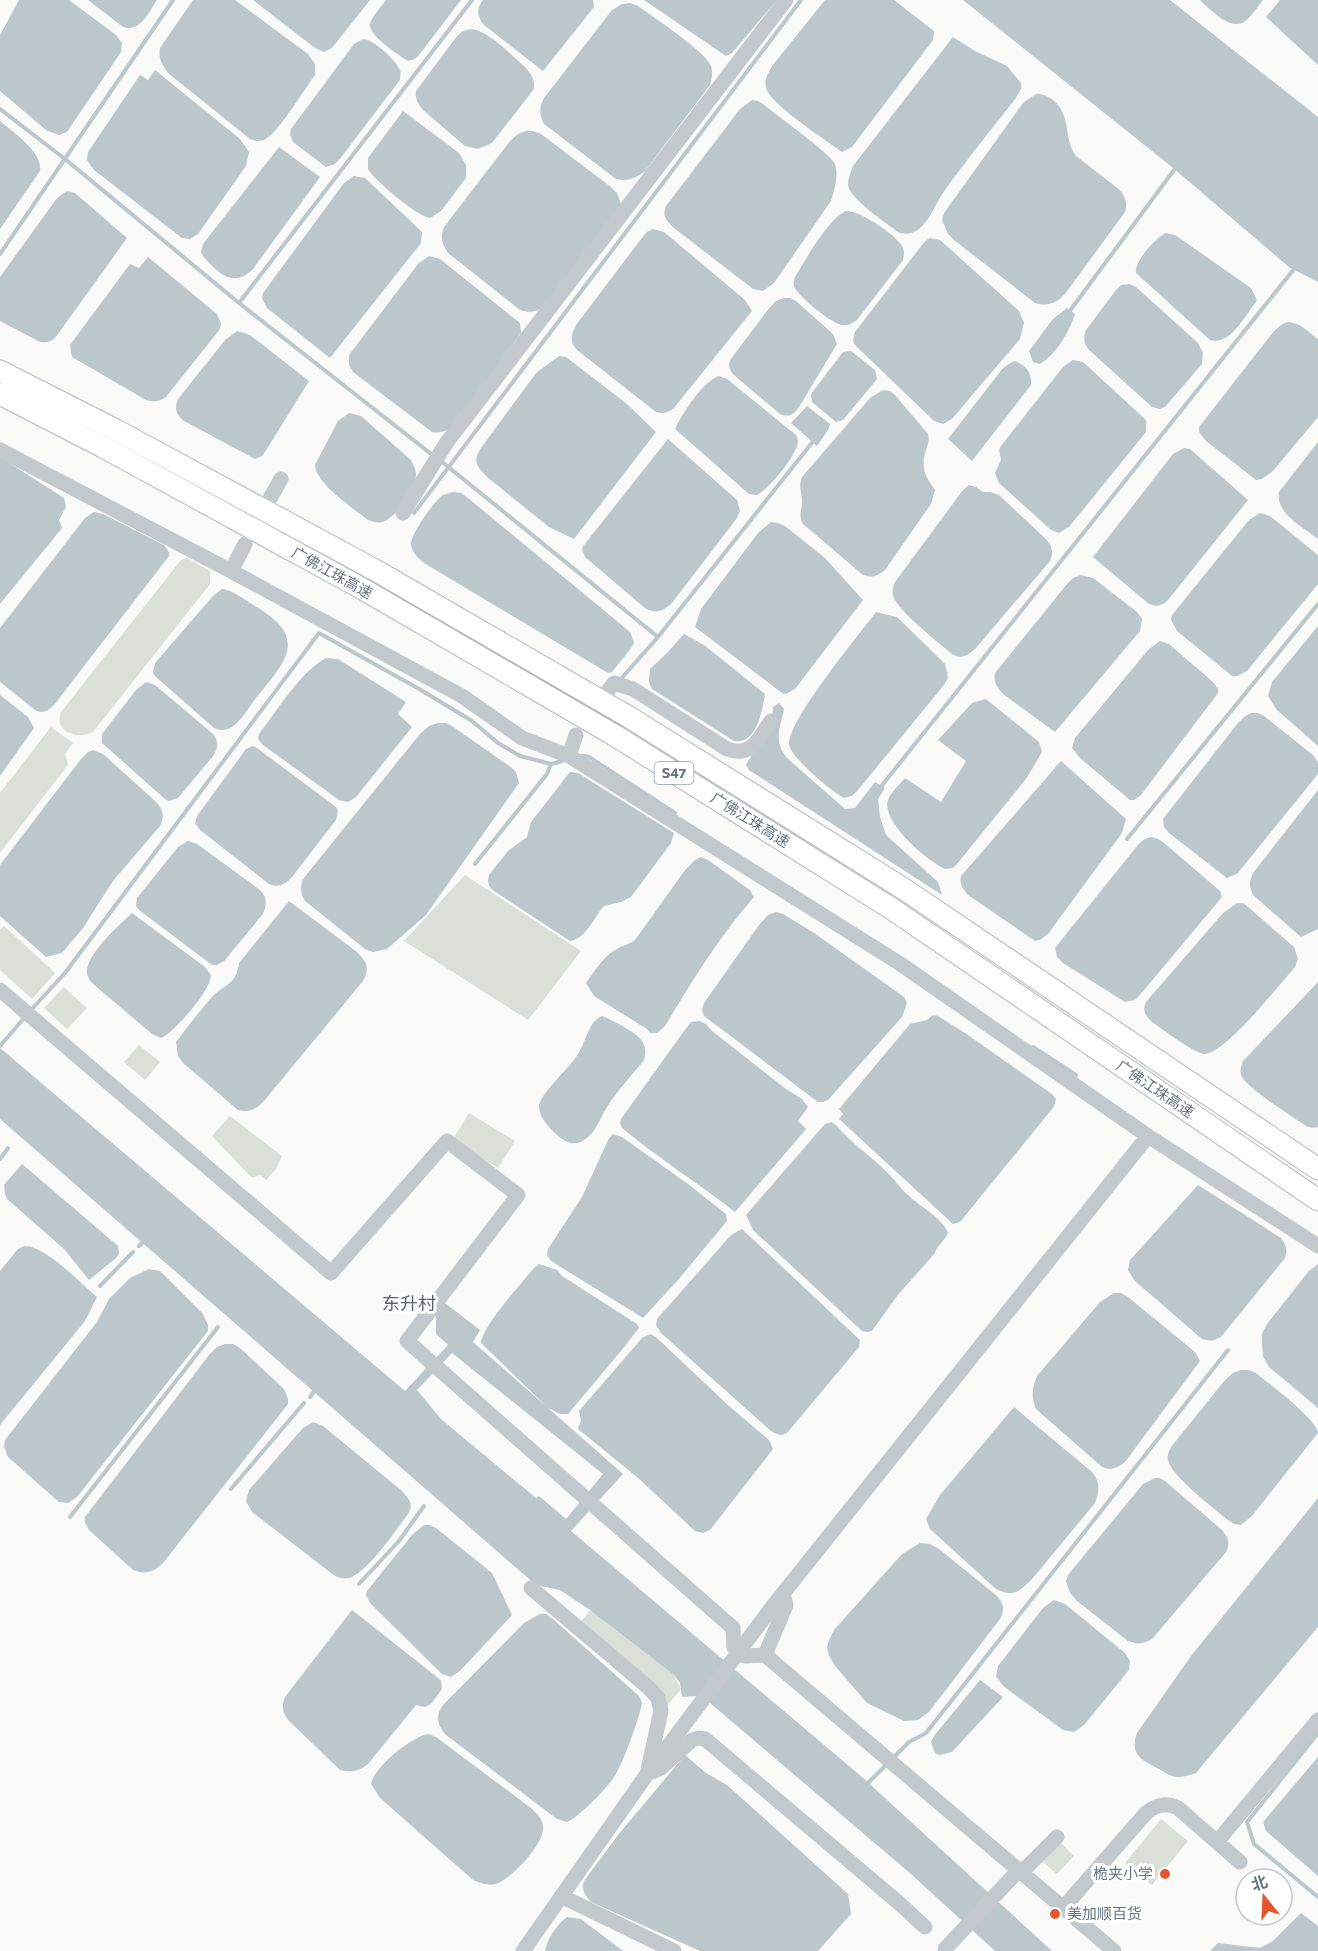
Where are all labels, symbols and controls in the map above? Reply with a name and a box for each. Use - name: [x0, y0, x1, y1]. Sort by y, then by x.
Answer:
- street label: 广佛江珠高速: [289, 542, 376, 602]
- road number: S47: [654, 762, 694, 784]
- street label: 广佛江珠高速: [708, 788, 793, 851]
- street label: 广佛江珠高速: [1113, 1056, 1198, 1121]
- district label: 东升村: [382, 1292, 436, 1314]
- place label: 桅夹小学: [1093, 1864, 1153, 1882]
- marker: 桅夹小学: [1158, 1867, 1172, 1881]
- north arrow: [1234, 1867, 1294, 1927]
- text: 北: [1249, 1871, 1270, 1894]
- place label: 美加顺百货: [1067, 1904, 1142, 1922]
- marker: 美加顺百货: [1048, 1907, 1062, 1921]

